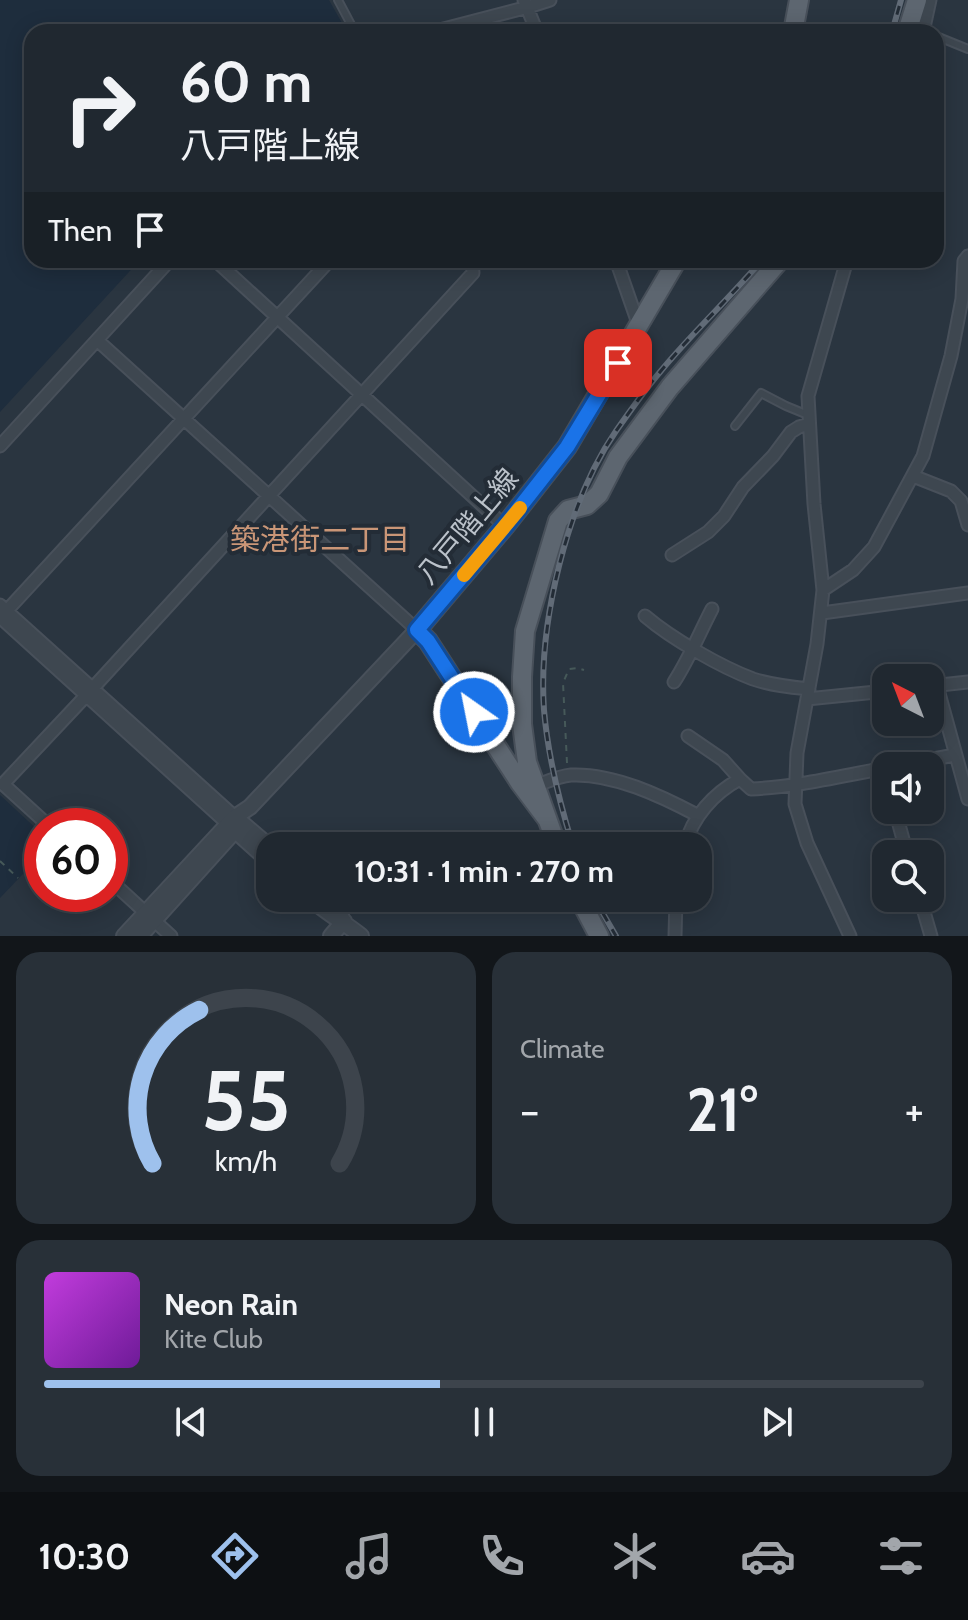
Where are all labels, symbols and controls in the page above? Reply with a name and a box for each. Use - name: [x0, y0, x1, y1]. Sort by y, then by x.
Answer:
- text: 60 m: [180, 48, 312, 116]
- icon: right: [48, 56, 152, 160]
- text: 八戸階上線: [180, 123, 360, 167]
- icon: arrive: [128, 208, 172, 252]
- text: Then: [48, 212, 112, 249]
- pin: [584, 329, 652, 397]
- icon: arrive: [596, 341, 640, 385]
- street label: 八戸階上線: [409, 461, 525, 591]
- district label: 築港街二丁目: [230, 521, 410, 558]
- north arrow: [872, 664, 944, 736]
- map controls: [872, 664, 944, 912]
- position arrow: [432, 670, 516, 754]
- button: sound: [872, 752, 944, 824]
- speed limit sign: 60: [24, 808, 128, 912]
- button: search: [872, 840, 944, 912]
- text: 10:31 · 1 min · 270 m: [354, 853, 614, 890]
- text: Climate: [520, 1033, 605, 1065]
- text: 55: [201, 1050, 291, 1151]
- text: 21°: [686, 1073, 758, 1146]
- text: −: [520, 1084, 539, 1137]
- text: +: [905, 1084, 924, 1137]
- text: km/h: [215, 1143, 277, 1178]
- text: Neon Rain: [164, 1286, 298, 1323]
- text: Kite Club: [164, 1323, 263, 1355]
- icon: previous: [169, 1400, 213, 1444]
- icon: pause: [462, 1400, 506, 1444]
- icon: next: [755, 1400, 799, 1444]
- icon: directions: [207, 1528, 263, 1584]
- icon: music: [341, 1528, 397, 1584]
- icon: phone: [474, 1528, 530, 1584]
- icon: climate: [607, 1528, 663, 1584]
- icon: car: [740, 1528, 796, 1584]
- icon: filters: [873, 1528, 929, 1584]
- text: 10:30: [39, 1534, 130, 1578]

